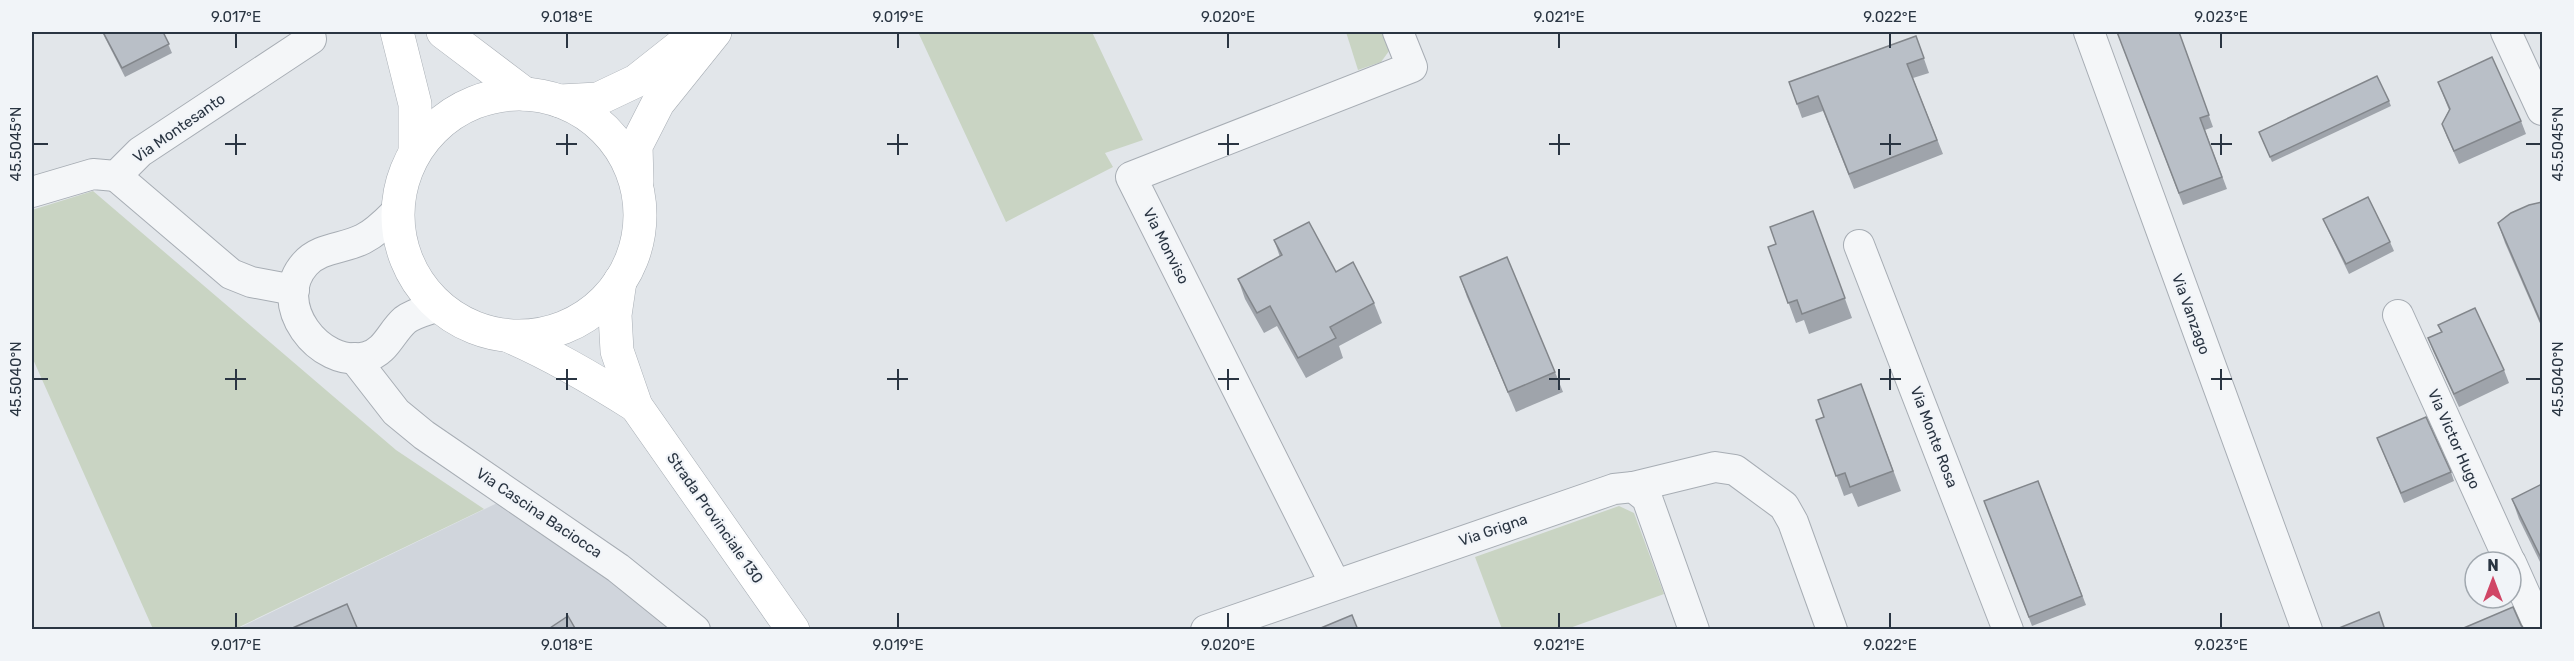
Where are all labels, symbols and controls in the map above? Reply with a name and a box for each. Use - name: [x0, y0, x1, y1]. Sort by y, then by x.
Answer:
- text: 9.017°E: [211, 8, 261, 26]
- text: 9.018°E: [541, 8, 593, 26]
- text: 9.019°E: [872, 8, 924, 26]
- text: 9.020°E: [1201, 8, 1255, 26]
- text: 9.021°E: [1533, 8, 1585, 26]
- text: 9.022°E: [1863, 8, 1917, 26]
- text: 9.023°E: [2194, 8, 2248, 26]
- street label: Via Montesanto: [129, 90, 229, 166]
- text: 45.5045°N: [7, 107, 25, 181]
- text: 45.5045°N: [2549, 107, 2567, 181]
- street label: Via Monviso: [1139, 205, 1193, 287]
- street label: Via Vanzago: [2168, 271, 2214, 357]
- text: 45.5040°N: [7, 341, 25, 417]
- text: 45.5040°N: [2549, 341, 2567, 417]
- street label: Via Monte Rosa: [1906, 384, 1962, 490]
- street label: Via Victor Hugo: [2424, 386, 2484, 492]
- street label: Strada Provinciale 130: [663, 449, 767, 587]
- street label: Via Cascina Baciocca: [473, 464, 605, 562]
- street label: Via Grigna: [1456, 510, 1530, 550]
- north arrow: [2463, 550, 2523, 610]
- text: N: [2487, 556, 2499, 575]
- text: 9.017°E: [211, 636, 261, 654]
- text: 9.018°E: [541, 636, 593, 654]
- text: 9.019°E: [872, 636, 924, 654]
- text: 9.020°E: [1201, 636, 1255, 654]
- text: 9.021°E: [1533, 636, 1585, 654]
- text: 9.022°E: [1863, 636, 1917, 654]
- text: 9.023°E: [2194, 636, 2248, 654]

